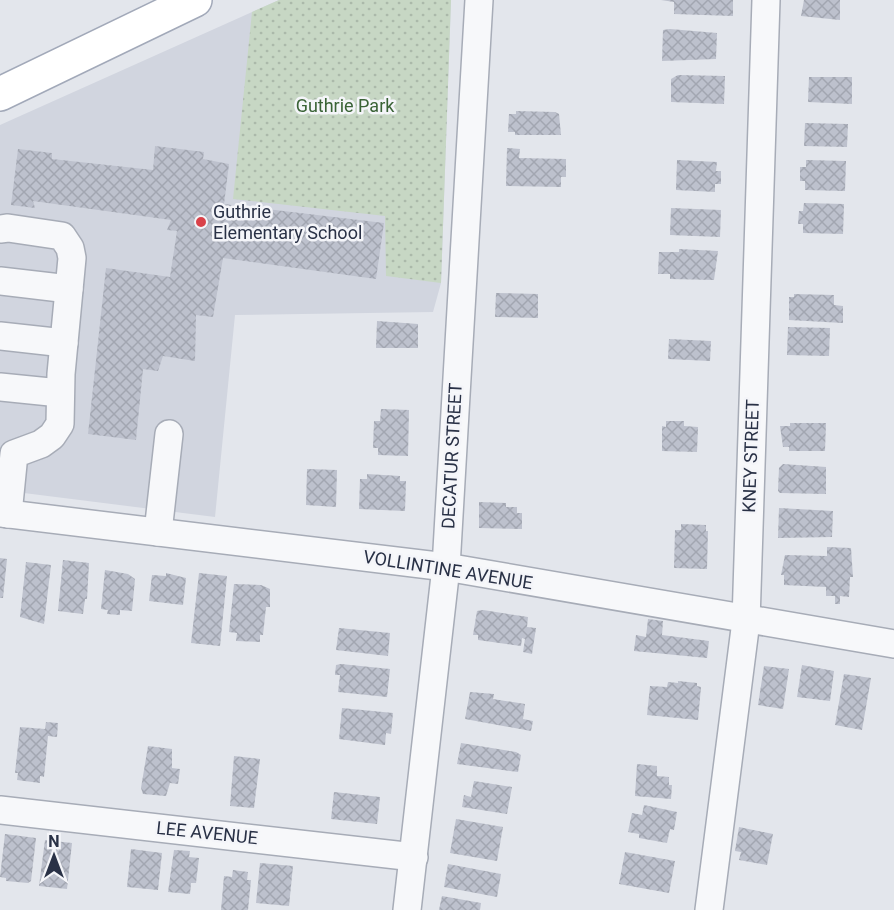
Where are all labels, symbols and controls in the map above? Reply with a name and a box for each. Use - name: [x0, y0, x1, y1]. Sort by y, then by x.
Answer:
- park label: Guthrie Park: [296, 95, 395, 116]
- place label: Guthrie Elementary School: [213, 201, 362, 243]
- marker: Guthrie Elementary School: [194, 215, 208, 229]
- street label: DECATUR STREET: [437, 382, 466, 530]
- street label: KNEY STREET: [738, 399, 763, 513]
- street label: VOLLINTINE AVENUE: [362, 546, 534, 593]
- street label: LEE AVENUE: [155, 817, 259, 848]
- north arrow: [24, 826, 84, 886]
- text: N: [48, 832, 60, 851]

